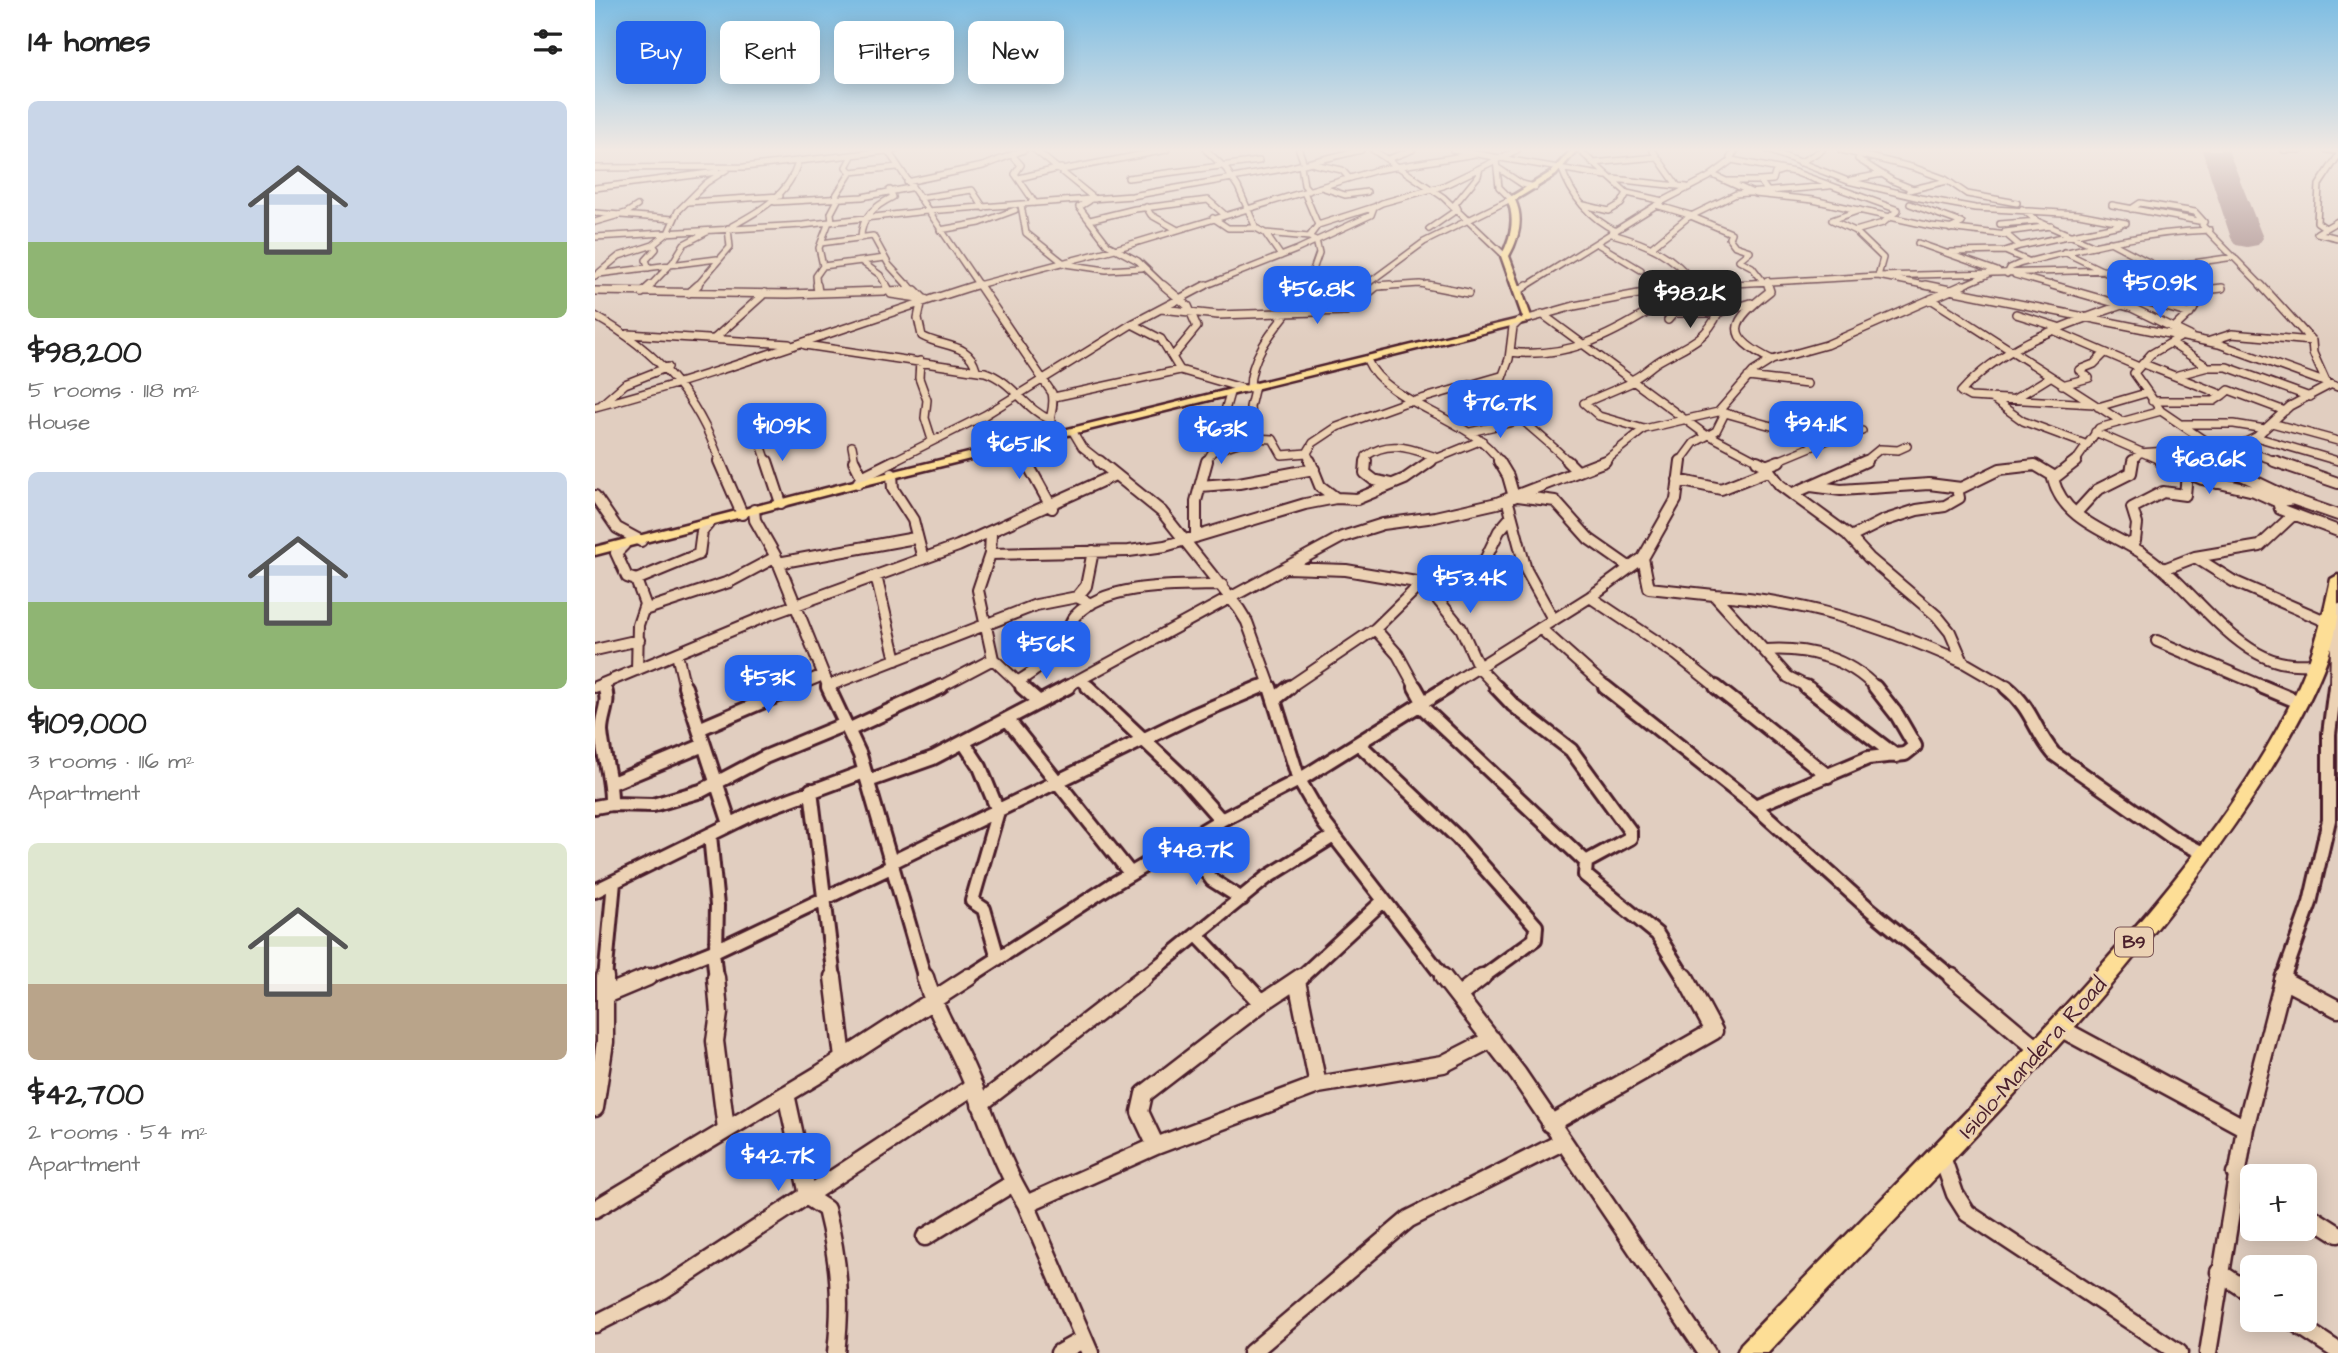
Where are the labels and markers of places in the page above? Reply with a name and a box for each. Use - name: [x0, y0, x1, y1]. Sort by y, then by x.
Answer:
- pin: $50.9K: [2103, 260, 2217, 320]
- pin: $56.8K: [1260, 266, 1374, 326]
- pin: $98.2K: [1633, 270, 1747, 330]
- pin: $76.7K: [1443, 380, 1557, 440]
- pin: $94.1K: [1759, 402, 1873, 461]
- pin: $109K: [733, 404, 831, 463]
- pin: $63K: [1180, 406, 1262, 466]
- pin: $65.1K: [962, 421, 1076, 481]
- pin: $68.6K: [2152, 436, 2266, 496]
- pin: $53.4K: [1413, 556, 1527, 615]
- pin: $56K: [1005, 622, 1087, 681]
- pin: $53K: [727, 656, 809, 715]
- pin: $48.7K: [1139, 828, 1253, 887]
- pin: $42.7K: [721, 1134, 835, 1193]

